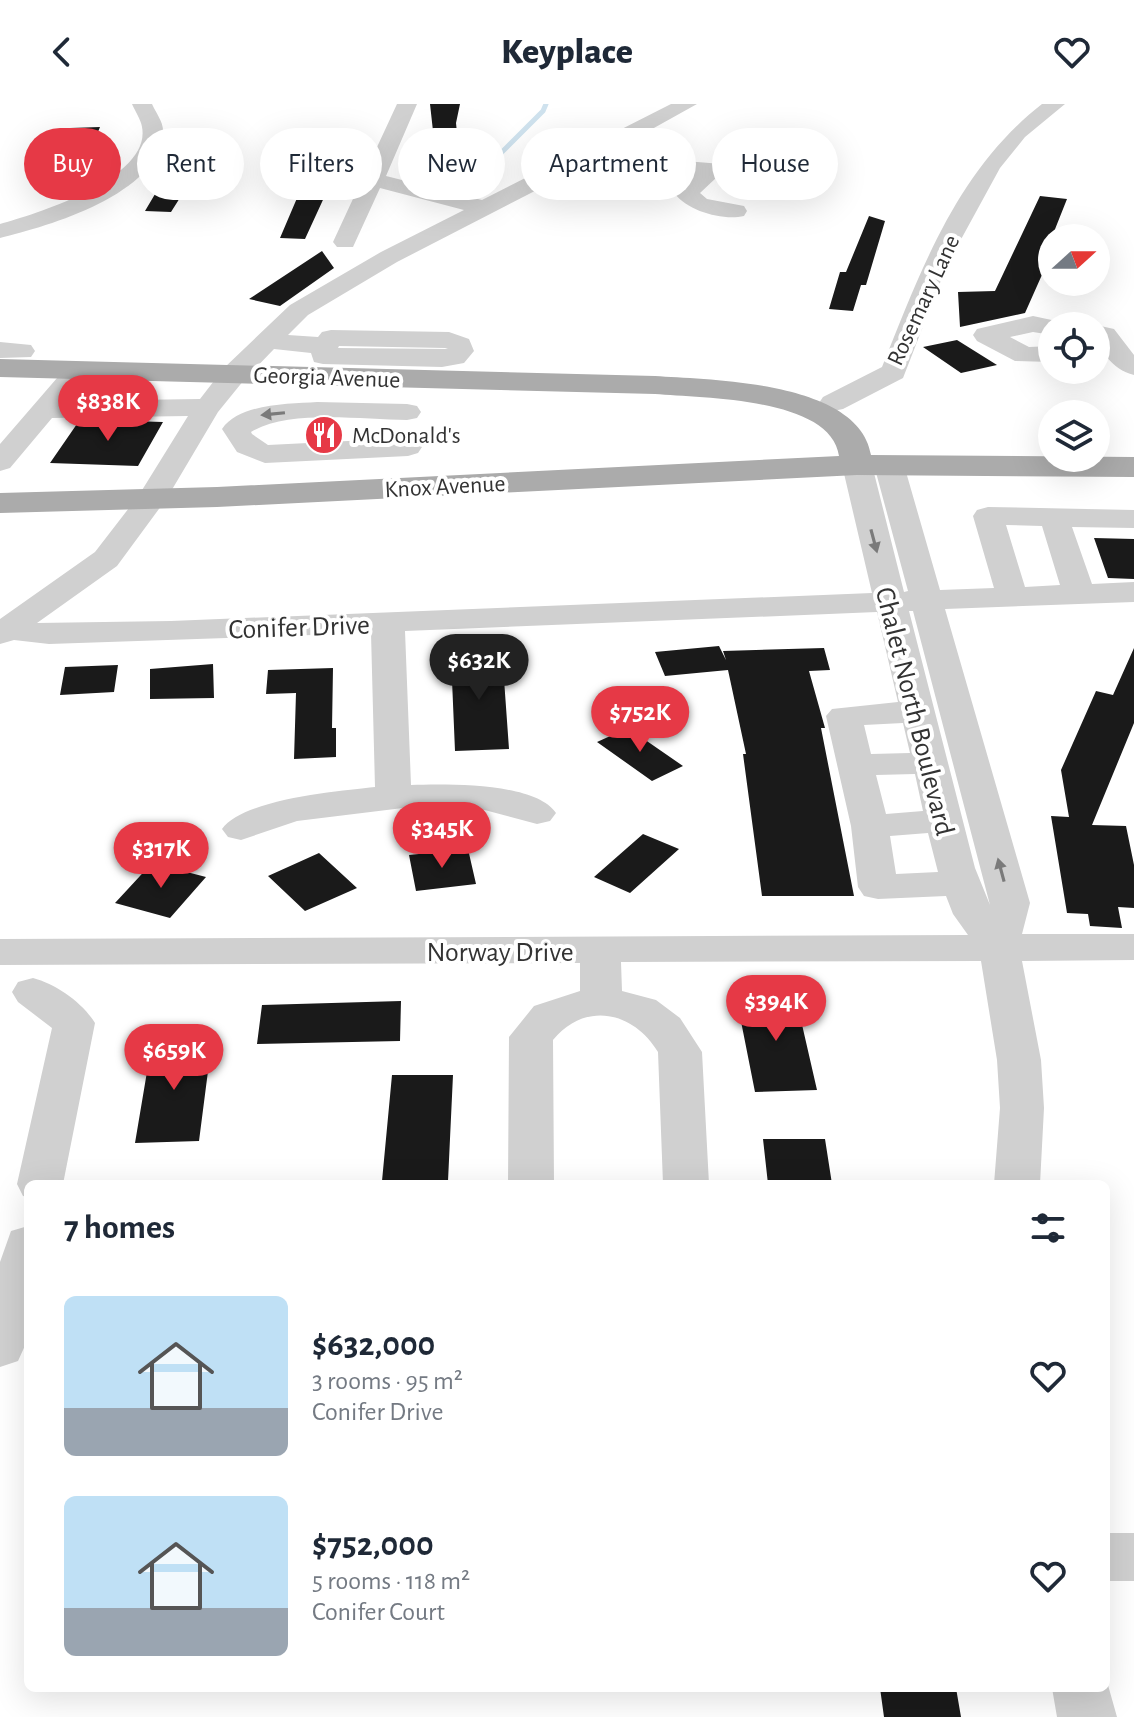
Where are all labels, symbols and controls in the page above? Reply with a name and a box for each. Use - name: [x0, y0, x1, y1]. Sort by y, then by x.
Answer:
- icon: back: [40, 30, 84, 74]
- icon: heart: [1050, 30, 1094, 74]
- text: Keyplace: [501, 34, 633, 70]
- chip: Buy: [24, 128, 121, 200]
- chip: Rent: [137, 128, 244, 200]
- chip: Filters: [260, 128, 382, 200]
- chip: New: [398, 128, 505, 200]
- chip: Apartment: [521, 128, 696, 200]
- chip: House: [712, 128, 838, 200]
- north arrow: [1038, 224, 1110, 296]
- map controls: [1038, 224, 1110, 472]
- street label: Rosemary Lane: [883, 232, 965, 369]
- button: locate: [1038, 312, 1110, 384]
- street label: Georgia Avenue: [253, 363, 401, 393]
- pin: $838K: [52, 375, 164, 443]
- text: $838K: [76, 388, 140, 414]
- button: layers: [1038, 400, 1110, 472]
- one-way arrow: [260, 408, 285, 421]
- restaurant icon: McDonald's: [303, 414, 345, 456]
- place label: McDonald's: [352, 424, 461, 448]
- street label: Knox Avenue: [384, 472, 506, 502]
- one-way arrow: [869, 529, 881, 554]
- street label: Chalet North Boulevard: [870, 584, 958, 838]
- street label: Conifer Drive: [228, 612, 370, 644]
- pin: $632K: [423, 634, 535, 702]
- text: $632K: [448, 647, 510, 673]
- pin: $752K: [584, 686, 696, 754]
- text: $752K: [609, 699, 671, 725]
- pin: $345K: [386, 802, 498, 870]
- text: $345K: [411, 815, 473, 841]
- pin: $317K: [105, 822, 217, 890]
- text: $317K: [132, 835, 190, 861]
- one-way arrow: [994, 858, 1007, 882]
- street label: Norway Drive: [426, 939, 574, 967]
- pin: $394K: [720, 975, 832, 1043]
- text: $394K: [744, 988, 808, 1014]
- pin: $659K: [118, 1024, 230, 1092]
- text: $659K: [142, 1037, 206, 1063]
- icon: filters: [1026, 1206, 1070, 1250]
- text: 7 homes: [64, 1211, 175, 1245]
- icon: home: [128, 1328, 224, 1424]
- text: $632,000: [312, 1328, 435, 1362]
- icon: heart: [1026, 1354, 1070, 1398]
- text: 3 rooms · 95 m²: [312, 1368, 463, 1394]
- text: Conifer Drive: [312, 1399, 443, 1425]
- icon: home: [128, 1528, 224, 1624]
- text: $752,000: [312, 1528, 434, 1562]
- icon: heart: [1026, 1554, 1070, 1598]
- text: 5 rooms · 118 m²: [312, 1568, 470, 1594]
- text: Conifer Court: [312, 1599, 445, 1625]

